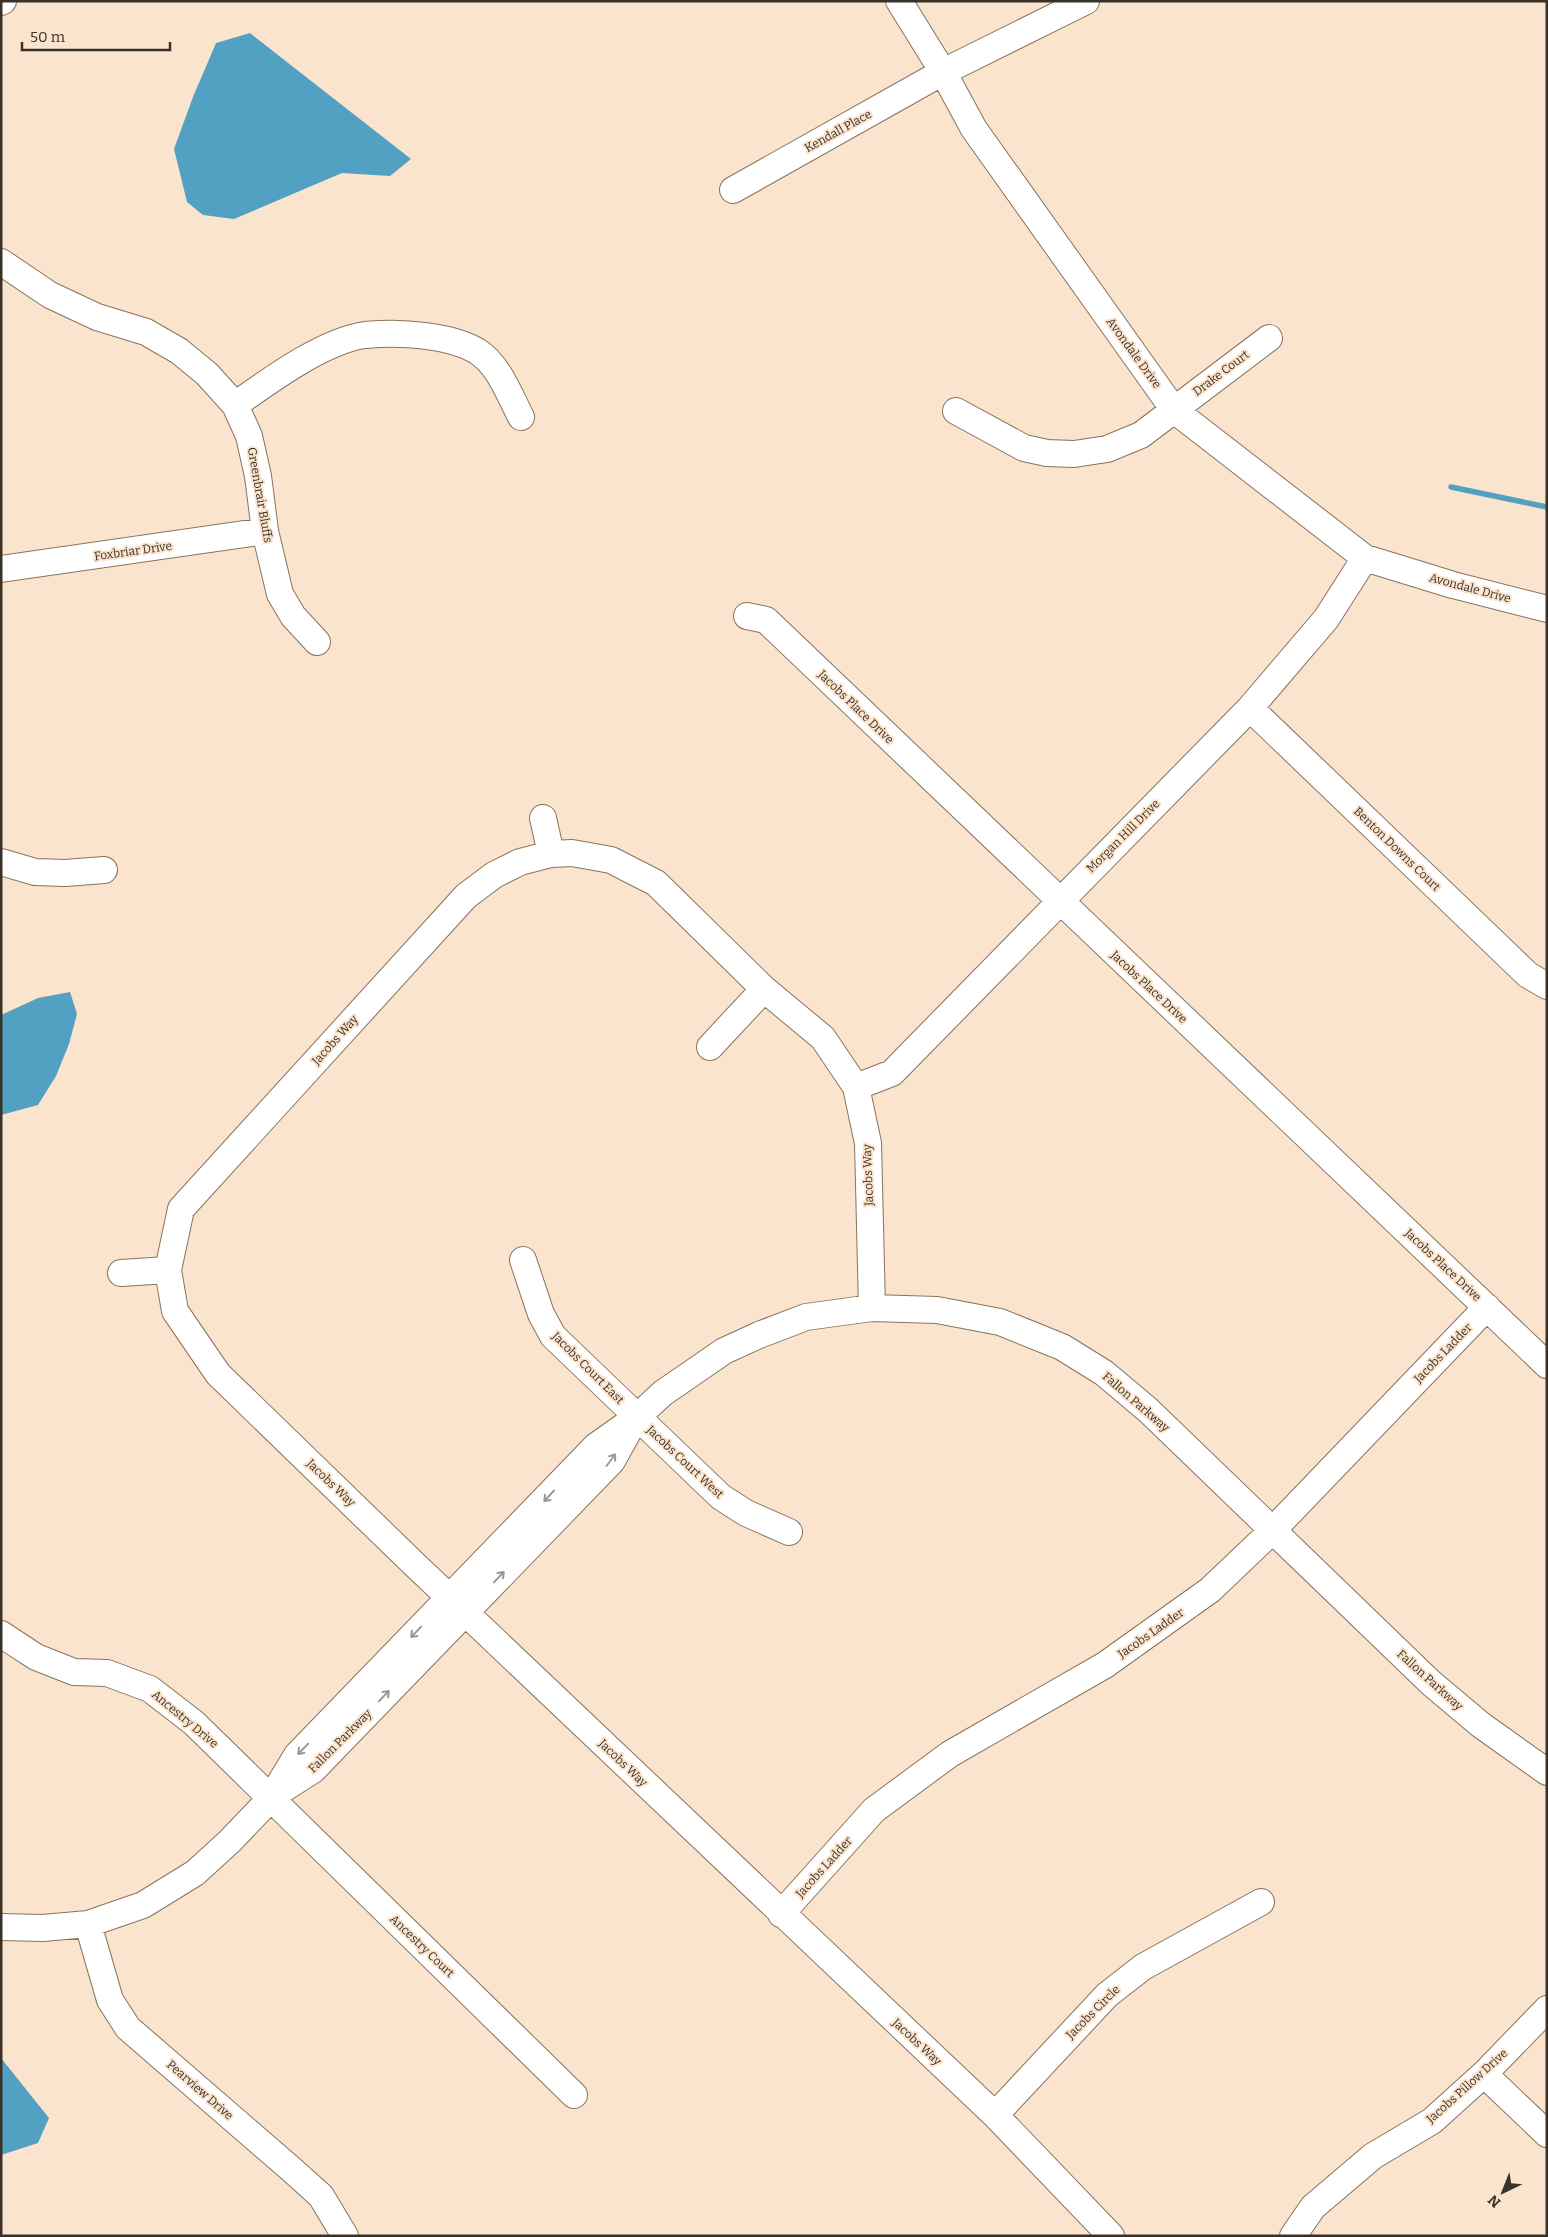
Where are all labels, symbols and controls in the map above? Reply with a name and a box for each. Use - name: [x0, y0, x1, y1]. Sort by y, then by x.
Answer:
- scale bar: [22, 20, 170, 52]
- text: 50 m: [30, 28, 66, 46]
- street label: Kendall Place: [802, 107, 874, 155]
- street label: Avondale Drive: [1104, 315, 1164, 391]
- street label: Drake Court: [1190, 347, 1252, 399]
- street label: Greenbrair Bluffs: [245, 446, 275, 544]
- street label: Foxbriar Drive: [93, 539, 173, 563]
- street label: Avondale Drive: [1428, 570, 1512, 606]
- street label: Jacobs Place Drive: [815, 667, 897, 747]
- street label: Morgan Hill Drive: [1084, 797, 1162, 875]
- street label: Benton Downs Court: [1351, 804, 1444, 894]
- street label: Jacobs Place Drive: [1107, 947, 1190, 1026]
- street label: Jacobs Way: [308, 1012, 361, 1068]
- street label: Jacobs Way: [860, 1143, 876, 1207]
- street label: Jacobs Place Drive: [1401, 1225, 1484, 1304]
- street label: Jacobs Ladder: [1410, 1320, 1475, 1386]
- street label: Jacobs Court East: [548, 1328, 627, 1407]
- street label: Fallon Parkway: [1100, 1369, 1173, 1435]
- street label: Jacobs Court West: [643, 1422, 727, 1502]
- one-way arrow: [606, 1453, 616, 1467]
- street label: Jacobs Way: [303, 1456, 359, 1510]
- one-way arrow: [543, 1489, 555, 1502]
- one-way arrow: [493, 1571, 505, 1583]
- street label: Jacobs Ladder: [1114, 1605, 1187, 1661]
- one-way arrow: [410, 1626, 422, 1639]
- street label: Fallon Parkway: [1394, 1647, 1466, 1714]
- street label: Ancestry Drive: [149, 1687, 221, 1751]
- one-way arrow: [378, 1690, 390, 1702]
- street label: Fallon Parkway: [305, 1706, 375, 1776]
- street label: Jacobs Way: [595, 1736, 651, 1790]
- one-way arrow: [297, 1743, 309, 1755]
- street label: Jacobs Ladder: [792, 1833, 856, 1901]
- street label: Ancestry Court: [387, 1912, 458, 1981]
- street label: Jacobs Circle: [1063, 1982, 1123, 2042]
- street label: Jacobs Way: [889, 2015, 945, 2069]
- street label: Jacobs Pillow Drive: [1423, 2046, 1510, 2127]
- street label: Pearview Drive: [164, 2057, 236, 2123]
- north arrow: [1478, 2167, 1528, 2217]
- text: N: [1485, 2191, 1504, 2211]

